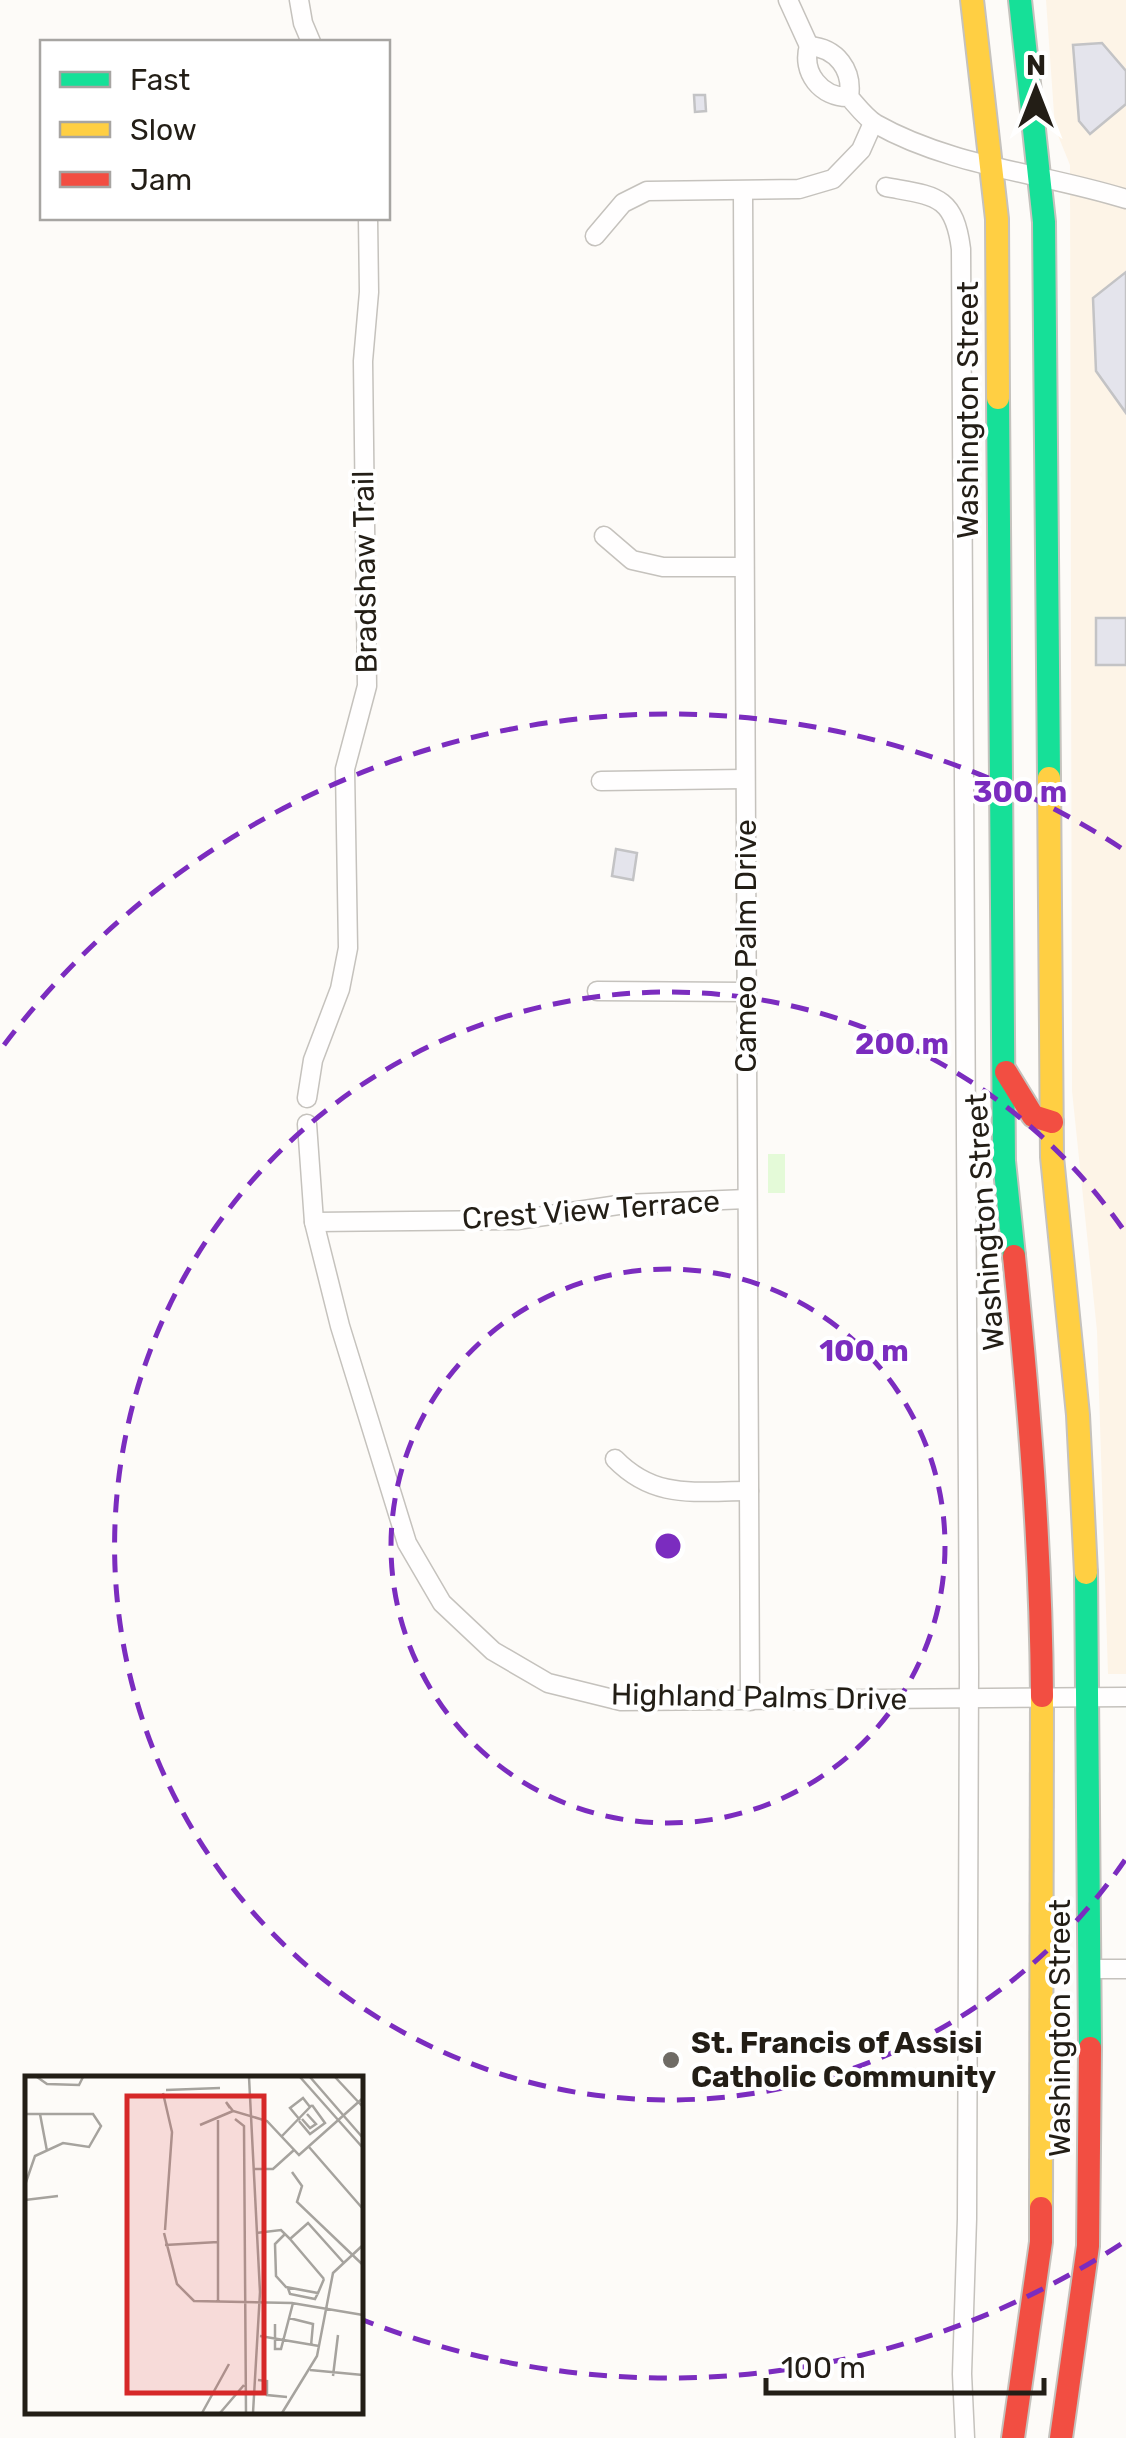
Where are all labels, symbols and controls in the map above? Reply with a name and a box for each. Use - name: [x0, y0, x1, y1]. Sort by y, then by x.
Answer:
- legend: [40, 40, 390, 220]
- north arrow: [986, 40, 1086, 140]
- text: N: [1026, 49, 1046, 82]
- text: Fast: [130, 62, 190, 98]
- text: Slow: [130, 112, 197, 148]
- text: Jam: [130, 162, 192, 198]
- street label: Washington Street: [950, 281, 986, 539]
- street label: Bradshaw Trail: [345, 470, 385, 674]
- text: 300 m: [973, 774, 1067, 810]
- street label: Cameo Palm Drive: [728, 819, 764, 1073]
- text: 200 m: [855, 1026, 949, 1062]
- street label: Washington Street: [958, 1092, 1012, 1352]
- street label: Crest View Terrace: [461, 1183, 721, 1237]
- text: 100 m: [819, 1333, 909, 1369]
- centre of rings: [650, 1528, 686, 1564]
- street label: Highland Palms Drive: [610, 1676, 908, 1718]
- street label: Washington Street: [1042, 1899, 1078, 2157]
- place label: St. Francis of Assisi Catholic Community: [691, 2025, 996, 2095]
- marker: St. Francis of Assisi Catholic Community: [660, 2049, 682, 2071]
- inset map: [25, 2076, 362, 2413]
- scale bar: [766, 2333, 1044, 2395]
- text: 100 m: [781, 2350, 866, 2386]

